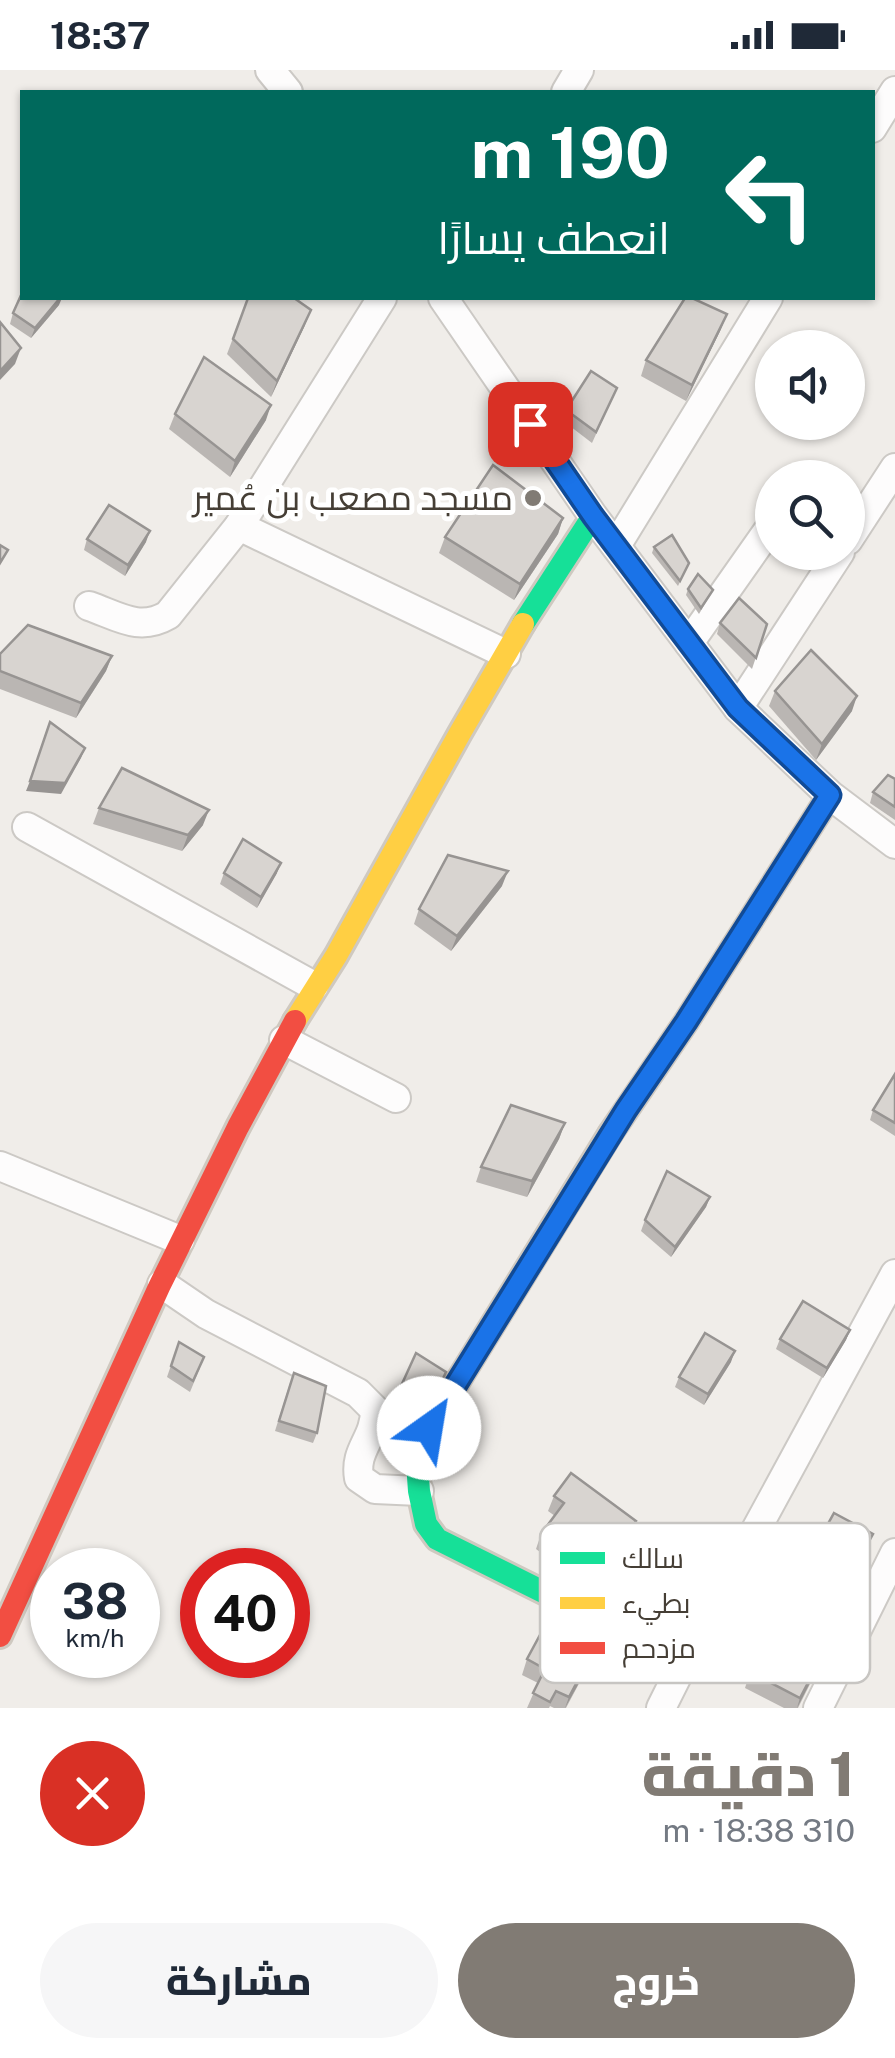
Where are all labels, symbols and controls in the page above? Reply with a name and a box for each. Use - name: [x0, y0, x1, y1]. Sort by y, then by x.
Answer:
- text: 18:37: [50, 13, 150, 58]
- text: 190 m: [471, 111, 670, 194]
- icon: left: [705, 130, 835, 260]
- text: انعطف يسارًا: [437, 211, 670, 264]
- map controls: [755, 330, 865, 570]
- button: sound: [755, 330, 865, 440]
- pin: [488, 382, 573, 467]
- icon: arrive: [503, 397, 558, 452]
- button: search: [755, 460, 865, 570]
- place label: مسجد مصعب بن عُمير: [191, 477, 513, 519]
- marker: مسجد مصعب بن عُمير: [522, 487, 544, 509]
- position arrow: [377, 1376, 481, 1480]
- legend: [540, 1523, 870, 1683]
- text: سالك: [622, 1541, 684, 1574]
- speed limit sign: 40: [180, 1548, 310, 1678]
- text: 38: [62, 1571, 128, 1630]
- text: بطيء: [622, 1586, 690, 1625]
- text: km/h: [66, 1623, 124, 1653]
- text: مزدحم: [622, 1631, 696, 1668]
- text: 1 دقيقة: [641, 1739, 855, 1810]
- button: close: [40, 1741, 145, 1846]
- text: 310 m · 18:38: [662, 1812, 855, 1849]
- button: مشاركة: [40, 1923, 438, 2038]
- button: خروج: [458, 1923, 855, 2038]

